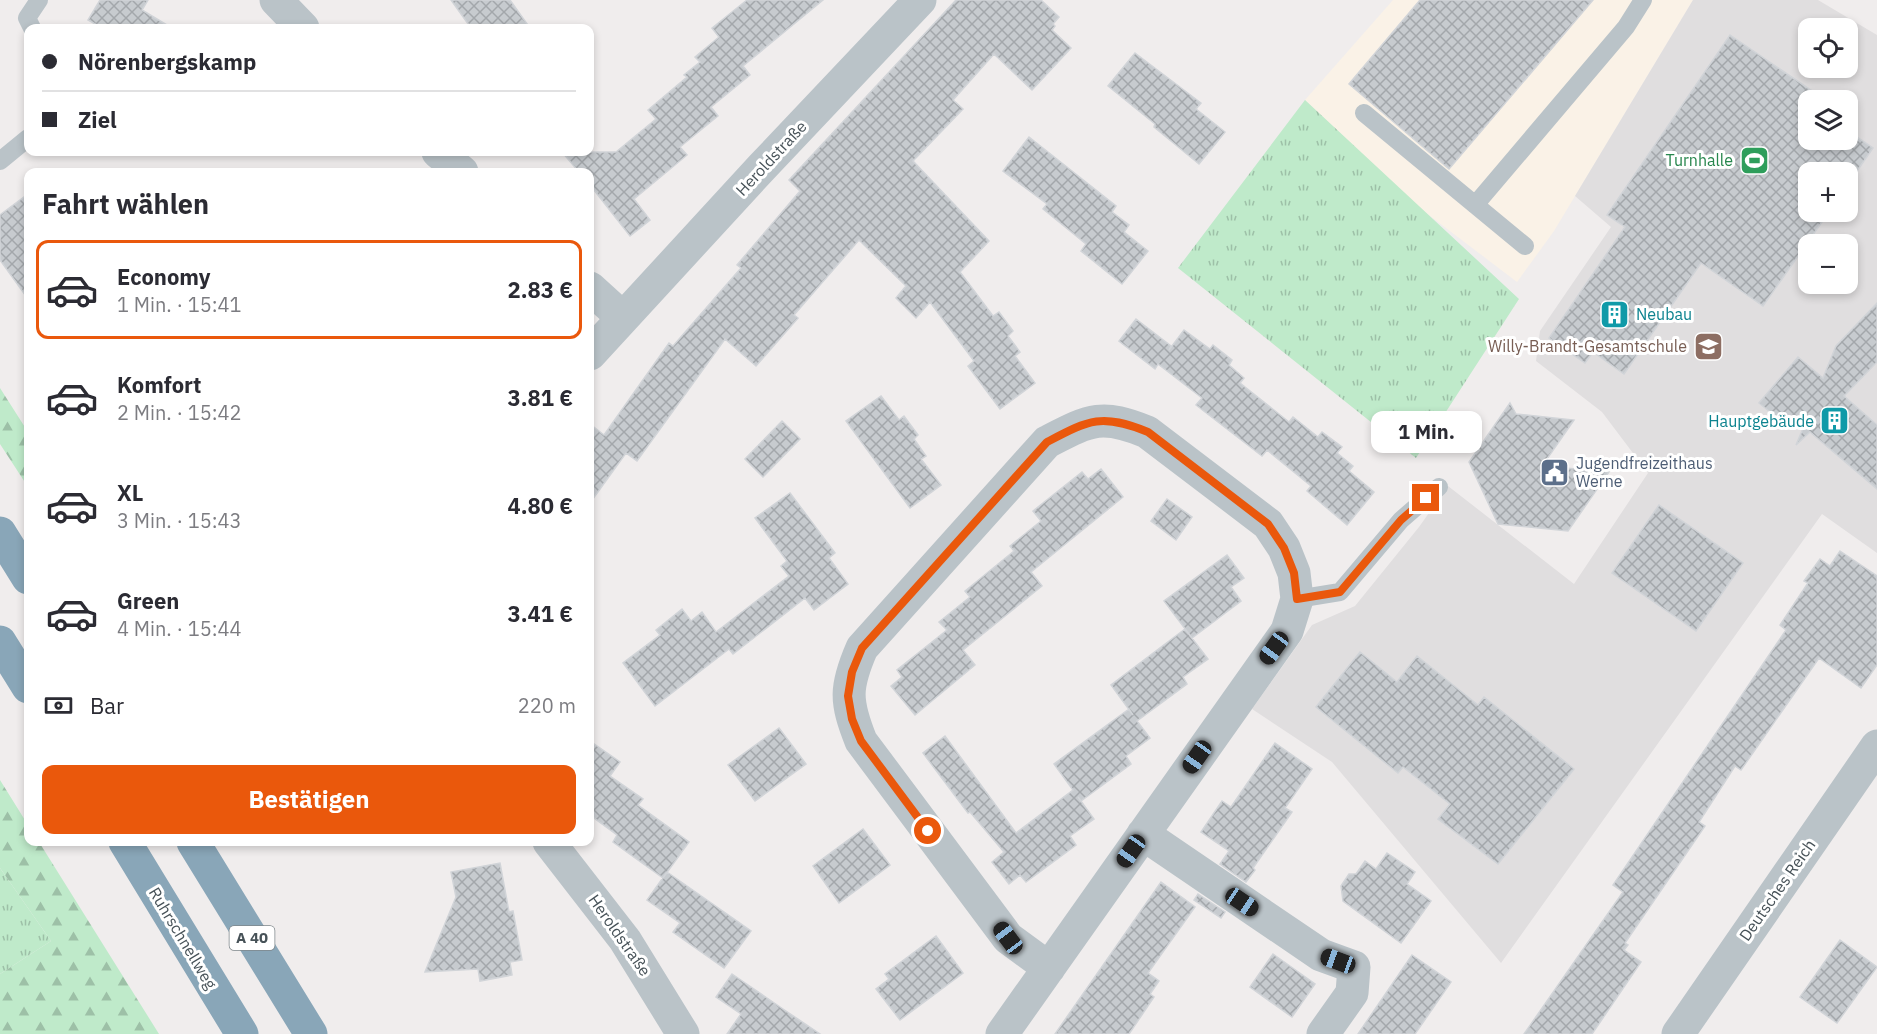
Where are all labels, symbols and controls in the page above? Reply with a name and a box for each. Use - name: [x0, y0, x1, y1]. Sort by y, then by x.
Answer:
- map controls: [1798, 18, 1858, 294]
- button: locate: [1798, 18, 1858, 78]
- text: Nörenbergskamp: [78, 47, 256, 76]
- button: layers: [1798, 90, 1858, 150]
- text: Ziel: [78, 105, 117, 134]
- street label: Heroldstraße: [731, 116, 811, 200]
- sports icon: Turnhalle: [1738, 144, 1770, 176]
- place label: Turnhalle: [1666, 150, 1733, 170]
- button: +: [1798, 162, 1858, 222]
- text: Fahrt wählen: [42, 186, 209, 221]
- button: −: [1798, 234, 1858, 294]
- text: Economy: [117, 262, 211, 291]
- icon: car: [45, 263, 99, 317]
- text: 2.83 €: [508, 275, 573, 304]
- text: 1 Min. · 15:41: [117, 291, 242, 318]
- building icon: Neubau: [1599, 298, 1631, 330]
- place label: Neubau: [1636, 304, 1692, 324]
- school or university icon: Willy-Brandt-Gesamtschule: [1692, 330, 1724, 362]
- place label: Willy-Brandt-Gesamtschule: [1488, 336, 1687, 356]
- text: Komfort: [117, 370, 202, 399]
- icon: car: [45, 371, 99, 425]
- text: 3.81 €: [508, 383, 573, 412]
- text: 2 Min. · 15:42: [117, 399, 242, 426]
- building icon: Hauptgebäude: [1819, 405, 1851, 437]
- callout: 1 Min.: [1370, 411, 1482, 453]
- place label: Hauptgebäude: [1708, 411, 1814, 431]
- text: 1 Min.: [1398, 418, 1455, 445]
- place label: Jugendfreizeithaus Werne: [1576, 453, 1713, 491]
- public building icon: Jugendfreizeithaus Werne: [1539, 456, 1571, 488]
- text: XL: [117, 478, 143, 507]
- icon: car: [45, 479, 99, 533]
- route end: [1412, 484, 1439, 511]
- text: 4.80 €: [508, 491, 573, 520]
- text: 3 Min. · 15:43: [117, 507, 242, 534]
- text: Green: [117, 586, 179, 615]
- icon: car: [45, 587, 99, 641]
- text: 3.41 €: [508, 599, 573, 628]
- text: 4 Min. · 15:44: [117, 615, 242, 642]
- car: [1256, 628, 1292, 668]
- icon: cash: [42, 689, 75, 722]
- text: Bar: [90, 691, 124, 720]
- text: 220 m: [518, 692, 576, 719]
- car: [1179, 737, 1215, 777]
- button: Bestätigen: [42, 765, 576, 834]
- route start: [914, 817, 941, 844]
- car: [1113, 831, 1149, 871]
- street label: Deutsches Reich: [1735, 835, 1819, 945]
- street label: Ruhrschnellweg: [145, 884, 221, 993]
- car: [1222, 884, 1262, 920]
- street label: Heroldstraße: [585, 890, 656, 980]
- car: [990, 918, 1026, 958]
- road number: A 40: [230, 926, 274, 950]
- car: [1318, 946, 1358, 976]

